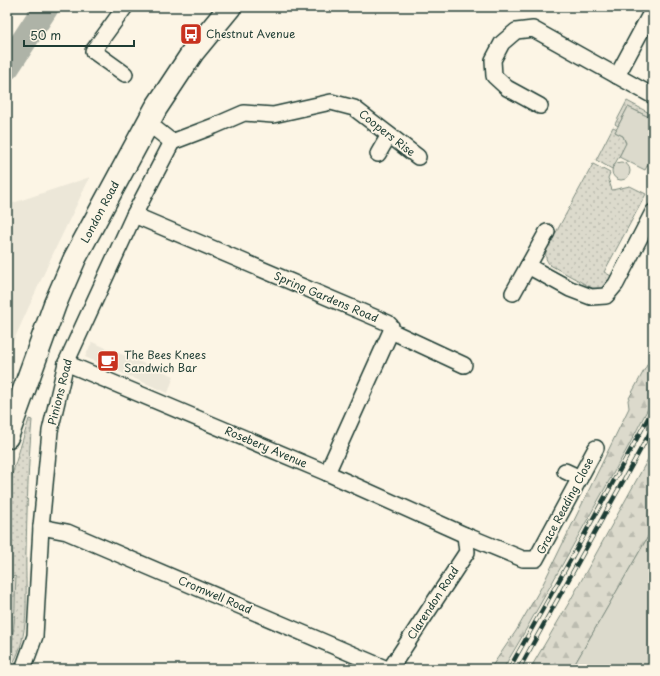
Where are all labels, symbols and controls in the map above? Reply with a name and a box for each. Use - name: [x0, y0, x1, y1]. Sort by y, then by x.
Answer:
- bus stop icon: Chestnut Avenue: [178, 21, 204, 47]
- scale bar: [24, 22, 134, 48]
- place label: Chestnut Avenue: [206, 25, 295, 42]
- text: 50 m: [30, 26, 61, 44]
- street label: Coopers Rise: [355, 105, 419, 160]
- street label: London Road: [76, 178, 123, 246]
- street label: Spring Gardens Road: [271, 267, 381, 326]
- place label: The Bees Knees Sandwich Bar: [124, 346, 206, 376]
- cafe icon: The Bees Knees Sandwich Bar: [95, 348, 121, 374]
- street label: Pinions Road: [43, 357, 76, 427]
- street label: Rosebery Avenue: [222, 421, 310, 472]
- street label: Grace Reading Close: [532, 454, 597, 557]
- street label: Clarendon Road: [402, 563, 463, 643]
- street label: Cromwell Road: [176, 571, 255, 618]

